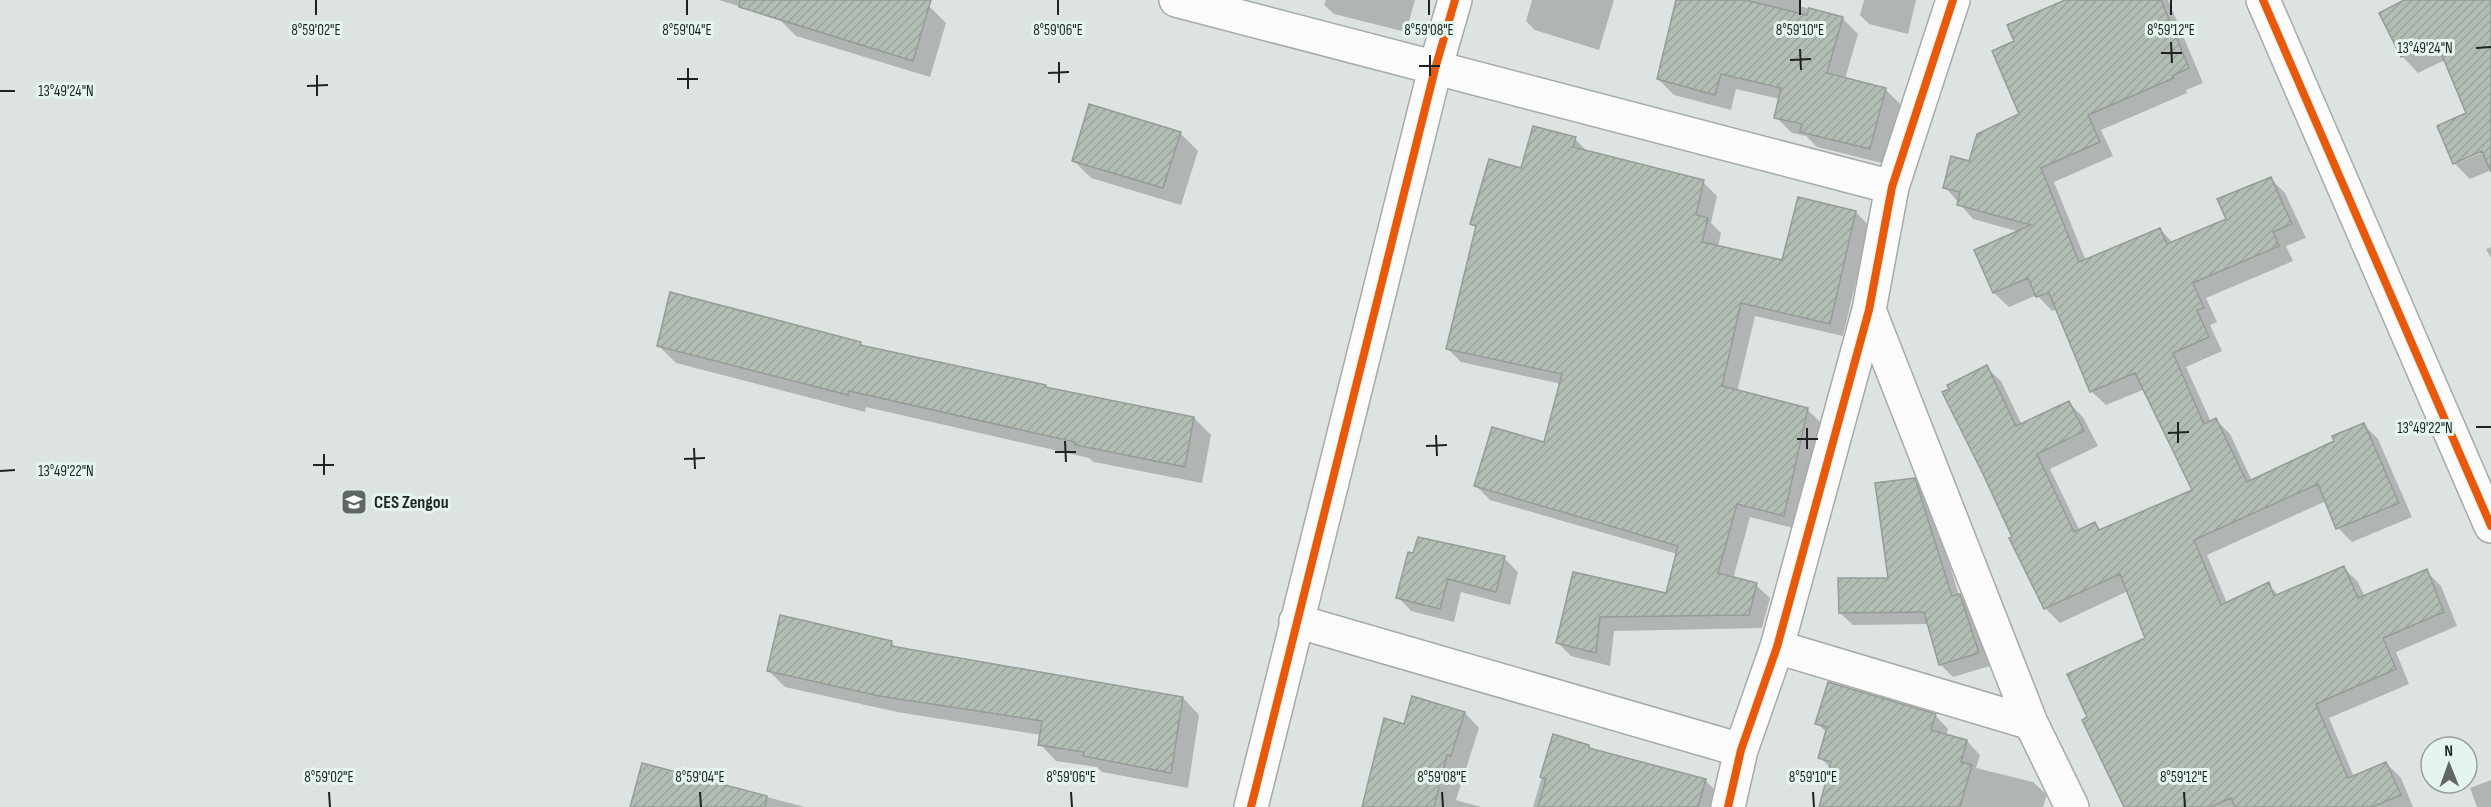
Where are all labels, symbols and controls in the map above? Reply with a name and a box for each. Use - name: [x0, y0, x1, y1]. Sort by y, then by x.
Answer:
- text: 8°59'02"E: [291, 21, 341, 40]
- text: 8°59'04"E: [662, 21, 712, 40]
- text: 8°59'06"E: [1033, 21, 1083, 40]
- text: 8°59'08"E: [1404, 21, 1454, 40]
- text: 8°59'10"E: [1776, 21, 1824, 40]
- text: 8°59'12"E: [2147, 21, 2195, 40]
- text: 13°49'24"N: [2397, 39, 2453, 58]
- text: 13°49'24"N: [38, 82, 94, 101]
- text: 13°49'22"N: [2397, 419, 2453, 438]
- text: 13°49'22"N: [38, 462, 94, 481]
- school or university icon: CES Zengou: [339, 487, 369, 517]
- place label: CES Zengou: [374, 492, 449, 513]
- north arrow: [2419, 735, 2479, 795]
- text: N: [2444, 742, 2453, 761]
- text: 8°59'02"E: [304, 768, 354, 787]
- text: 8°59'04"E: [675, 768, 725, 787]
- text: 8°59'06"E: [1046, 768, 1096, 787]
- text: 8°59'08"E: [1417, 768, 1467, 787]
- text: 8°59'10"E: [1789, 768, 1837, 787]
- text: 8°59'12"E: [2160, 768, 2208, 787]

